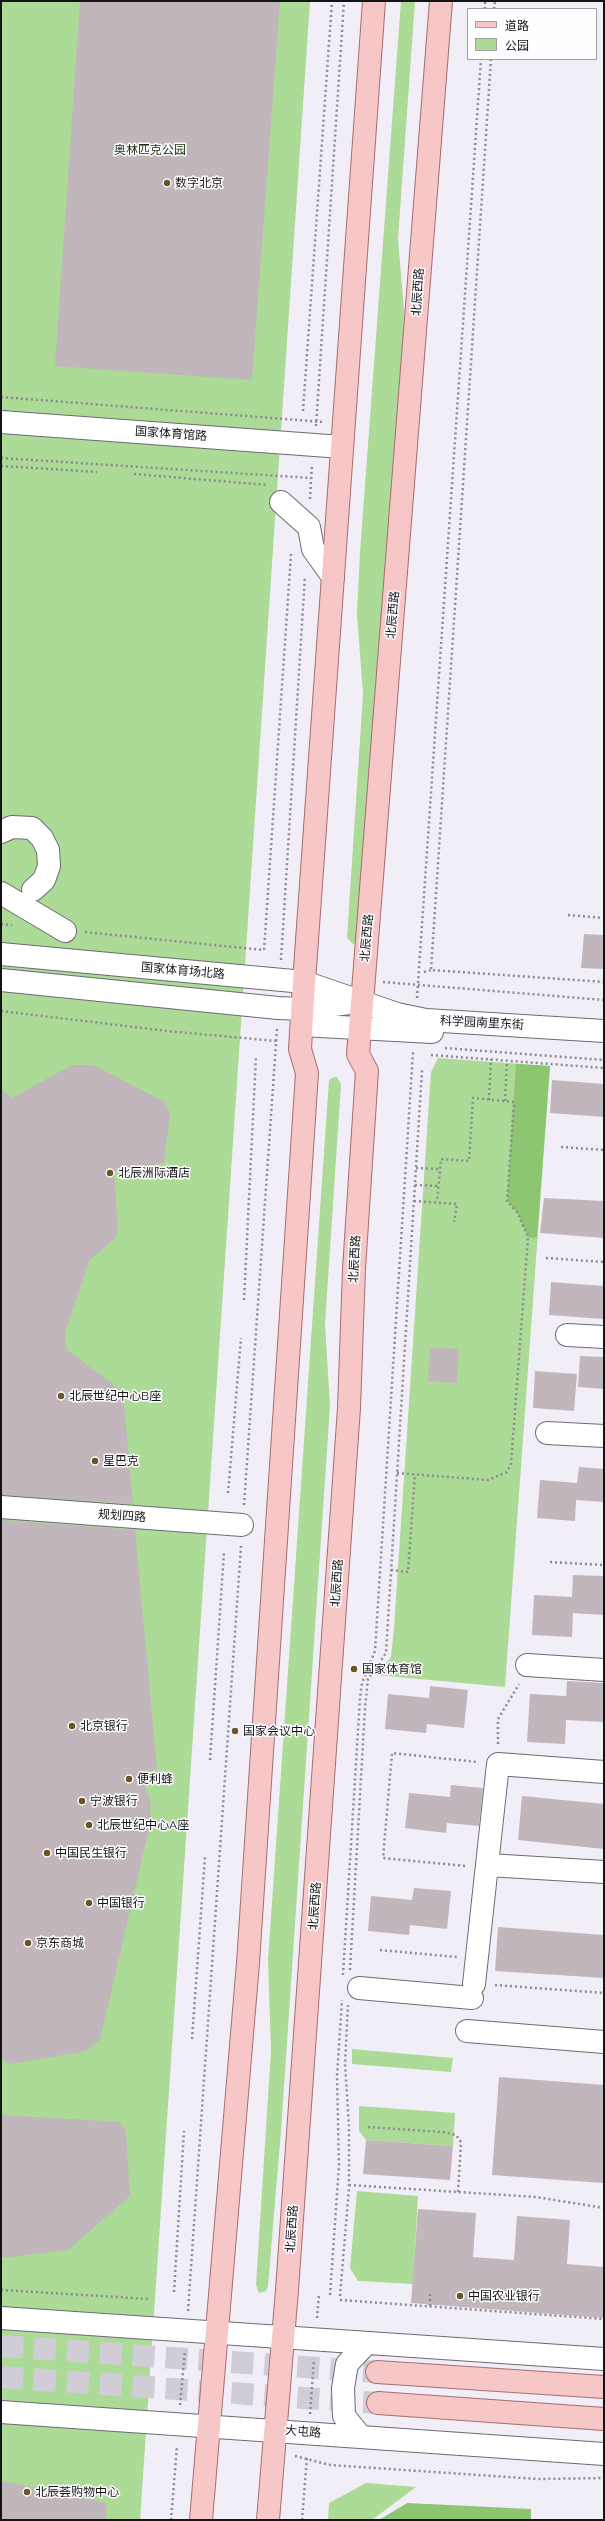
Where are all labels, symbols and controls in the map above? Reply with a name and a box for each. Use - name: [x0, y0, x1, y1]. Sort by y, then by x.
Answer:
- legend: [467, 8, 597, 60]
- text: 道路: [505, 19, 529, 33]
- text: 公园: [505, 39, 529, 53]
- park label: 奥林匹克公园: [114, 143, 186, 157]
- place label: 数字北京: [175, 176, 223, 190]
- marker: 数字北京: [162, 178, 172, 188]
- street label: 北辰西路: [409, 268, 427, 316]
- street label: 国家体育馆路: [135, 424, 207, 444]
- street label: 北辰西路: [384, 590, 402, 640]
- street label: 北辰西路: [358, 913, 376, 963]
- street label: 国家体育场北路: [141, 960, 225, 982]
- street label: 科学园南里东街: [440, 1014, 524, 1032]
- place label: 北辰洲际酒店: [118, 1166, 190, 1180]
- marker: 北辰洲际酒店: [105, 1168, 115, 1178]
- street label: 北辰西路: [347, 1235, 363, 1283]
- place label: 北辰世纪中心B座: [69, 1389, 161, 1403]
- marker: 北辰世纪中心B座: [56, 1391, 66, 1401]
- place label: 星巴克: [103, 1454, 139, 1468]
- marker: 星巴克: [90, 1456, 100, 1466]
- street label: 规划四路: [98, 1507, 146, 1525]
- street label: 北辰西路: [328, 1559, 346, 1607]
- place label: 国家体育馆: [362, 1662, 422, 1676]
- marker: 国家体育馆: [349, 1664, 359, 1674]
- place label: 北京银行: [80, 1719, 128, 1733]
- marker: 北京银行: [67, 1721, 77, 1731]
- place label: 国家会议中心: [243, 1724, 315, 1738]
- marker: 国家会议中心: [230, 1726, 240, 1736]
- place label: 便利蜂: [137, 1772, 173, 1786]
- marker: 便利蜂: [124, 1774, 134, 1784]
- place label: 宁波银行: [90, 1794, 138, 1808]
- marker: 宁波银行: [77, 1796, 87, 1806]
- place label: 北辰世纪中心A座: [97, 1818, 189, 1832]
- marker: 北辰世纪中心A座: [84, 1820, 94, 1830]
- place label: 中国民生银行: [55, 1846, 127, 1860]
- marker: 中国民生银行: [42, 1848, 52, 1858]
- street label: 北辰西路: [306, 1882, 324, 1930]
- place label: 中国银行: [97, 1896, 145, 1910]
- marker: 中国银行: [84, 1898, 94, 1908]
- place label: 京东商城: [36, 1936, 84, 1950]
- marker: 京东商城: [23, 1938, 33, 1948]
- street label: 北辰西路: [283, 2205, 301, 2253]
- place label: 中国农业银行: [468, 2289, 540, 2303]
- marker: 中国农业银行: [455, 2291, 465, 2301]
- street label: 大屯路: [284, 2423, 322, 2441]
- place label: 北辰荟购物中心: [35, 2485, 119, 2499]
- marker: 北辰荟购物中心: [22, 2487, 32, 2497]

